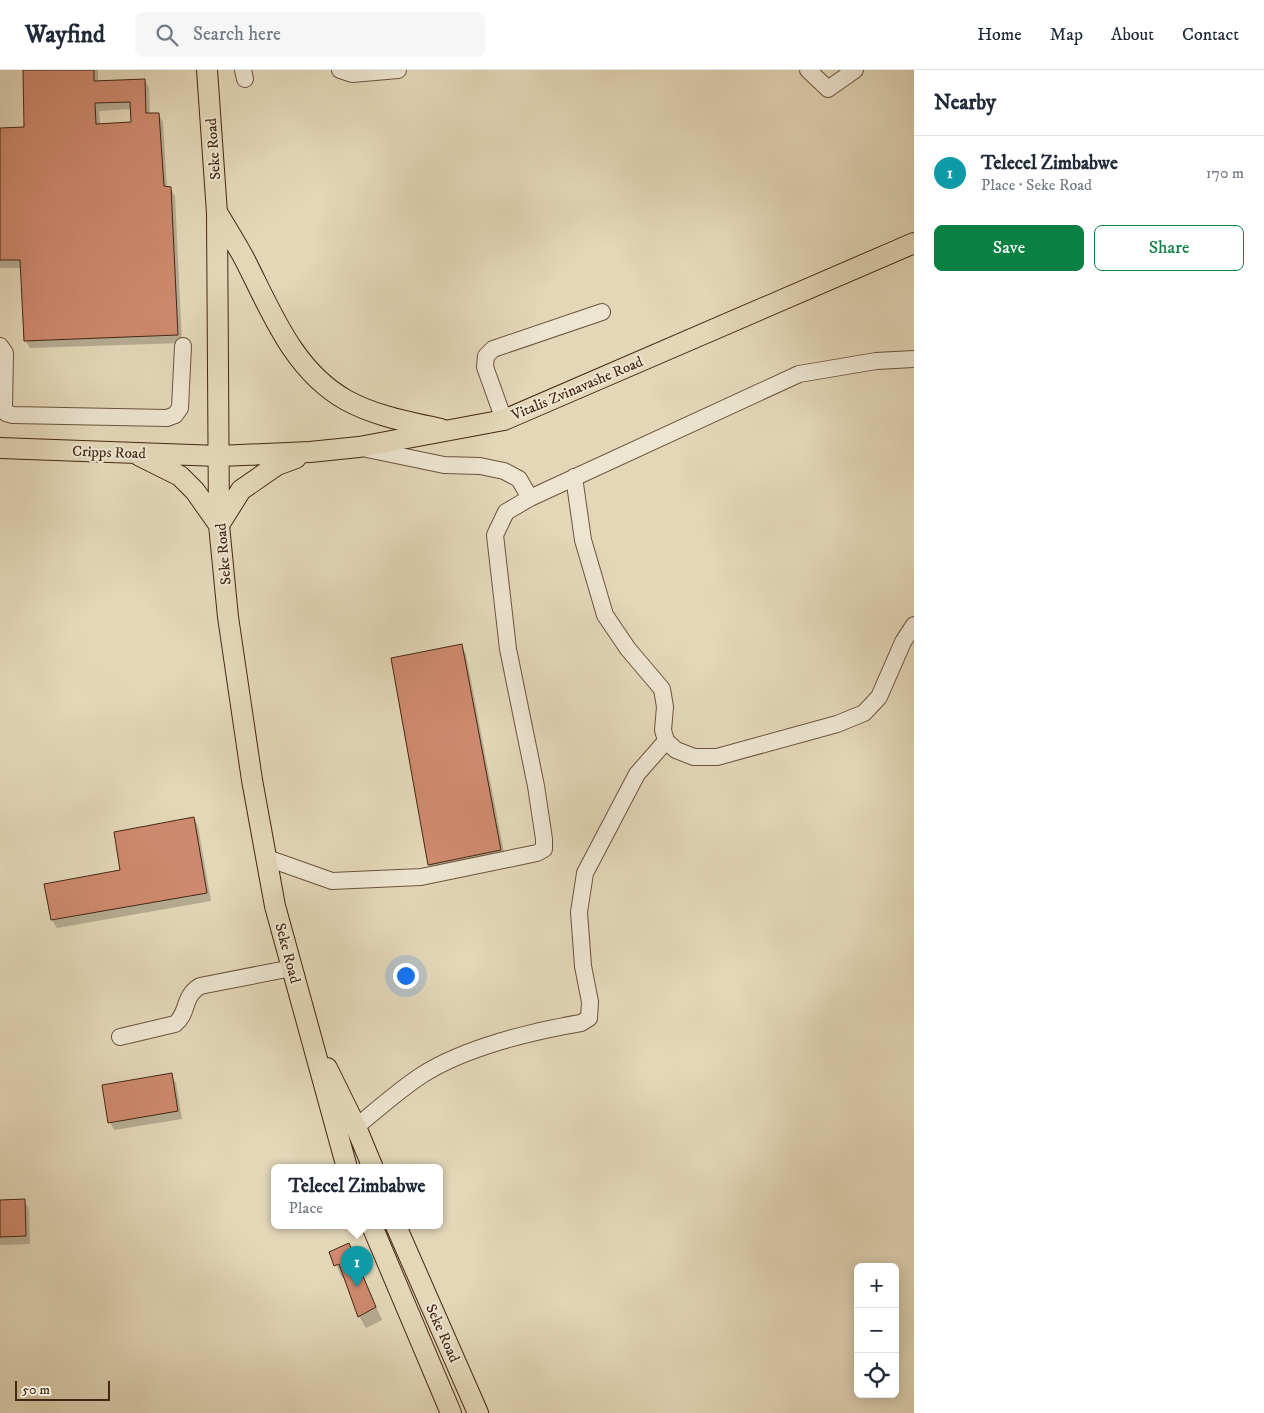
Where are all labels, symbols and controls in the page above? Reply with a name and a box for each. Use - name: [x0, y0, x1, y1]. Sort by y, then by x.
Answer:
- search box: [135, 12, 485, 57]
- text: Wayfind: [25, 20, 105, 50]
- icon: search: [153, 21, 181, 49]
- text: Search here: [193, 23, 281, 46]
- text: Home: [977, 24, 1022, 46]
- text: Map: [1050, 24, 1083, 46]
- text: About: [1111, 24, 1154, 46]
- text: Contact: [1182, 24, 1239, 46]
- text: Nearby: [934, 90, 996, 116]
- street label: Seke Road: [202, 117, 225, 180]
- text: Telecel Zimbabwe: [981, 152, 1118, 175]
- text: 1: [947, 163, 953, 183]
- text: 170 m: [1206, 163, 1244, 183]
- text: Place · Seke Road: [981, 175, 1092, 195]
- button: Save: [934, 225, 1084, 271]
- button: Share: [1094, 225, 1244, 271]
- street label: Vitalis Zvinavashe Road: [508, 352, 646, 425]
- street label: Cripps Road: [72, 442, 147, 463]
- street label: Seke Road: [211, 522, 236, 586]
- street label: Seke Road: [270, 921, 305, 986]
- your location: [393, 963, 419, 989]
- popup: [271, 1164, 443, 1229]
- text: Telecel Zimbabwe: [289, 1175, 425, 1198]
- text: Place: [289, 1198, 323, 1218]
- pin: 1: [341, 1246, 373, 1287]
- map controls: [854, 1263, 899, 1398]
- button: +: [854, 1263, 899, 1308]
- street label: Seke Road: [421, 1301, 464, 1366]
- button: −: [854, 1308, 899, 1353]
- button: locate: [854, 1353, 899, 1398]
- scale bar: [15, 1378, 110, 1401]
- text: 50 m: [22, 1381, 50, 1399]

